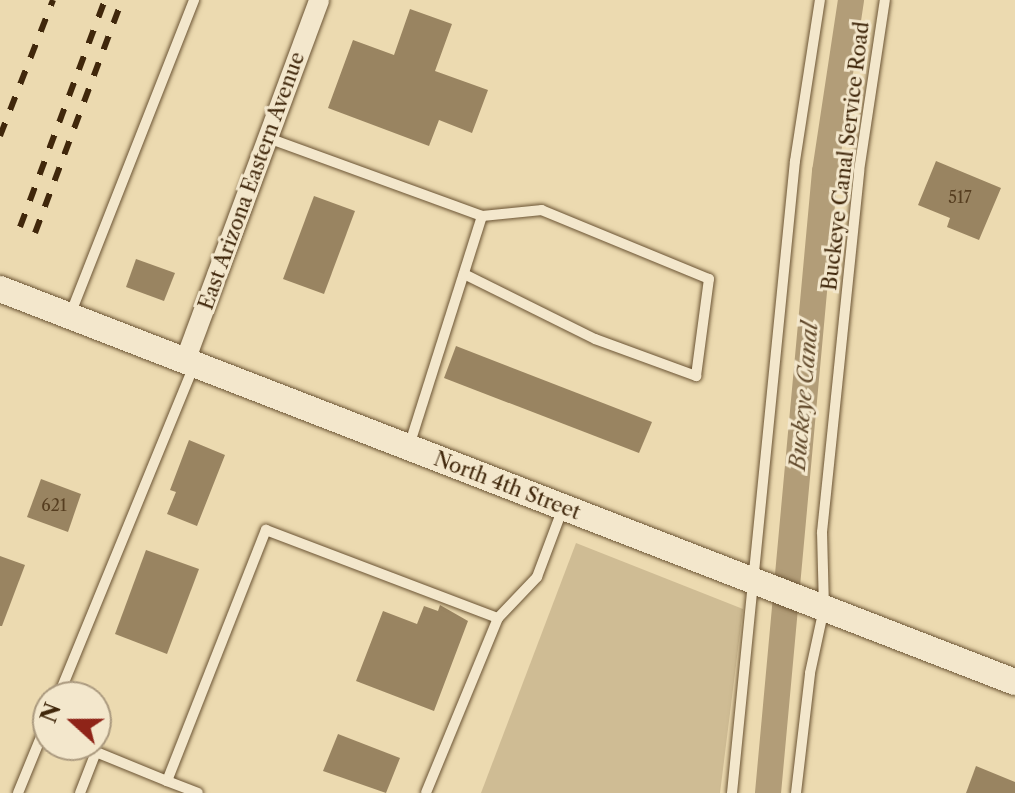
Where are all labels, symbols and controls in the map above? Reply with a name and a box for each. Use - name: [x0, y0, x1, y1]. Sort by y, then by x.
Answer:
- street label: Buckeye Canal Service Road: [818, 20, 874, 292]
- street label: East Arizona Eastern Avenue: [194, 48, 310, 314]
- house number: 517: [948, 187, 972, 207]
- water label: Buckeye Canal: [784, 321, 824, 471]
- street label: North 4th Street: [430, 447, 584, 525]
- house number: 621: [41, 495, 67, 515]
- north arrow: [32, 681, 112, 761]
- text: N: [35, 699, 67, 727]

